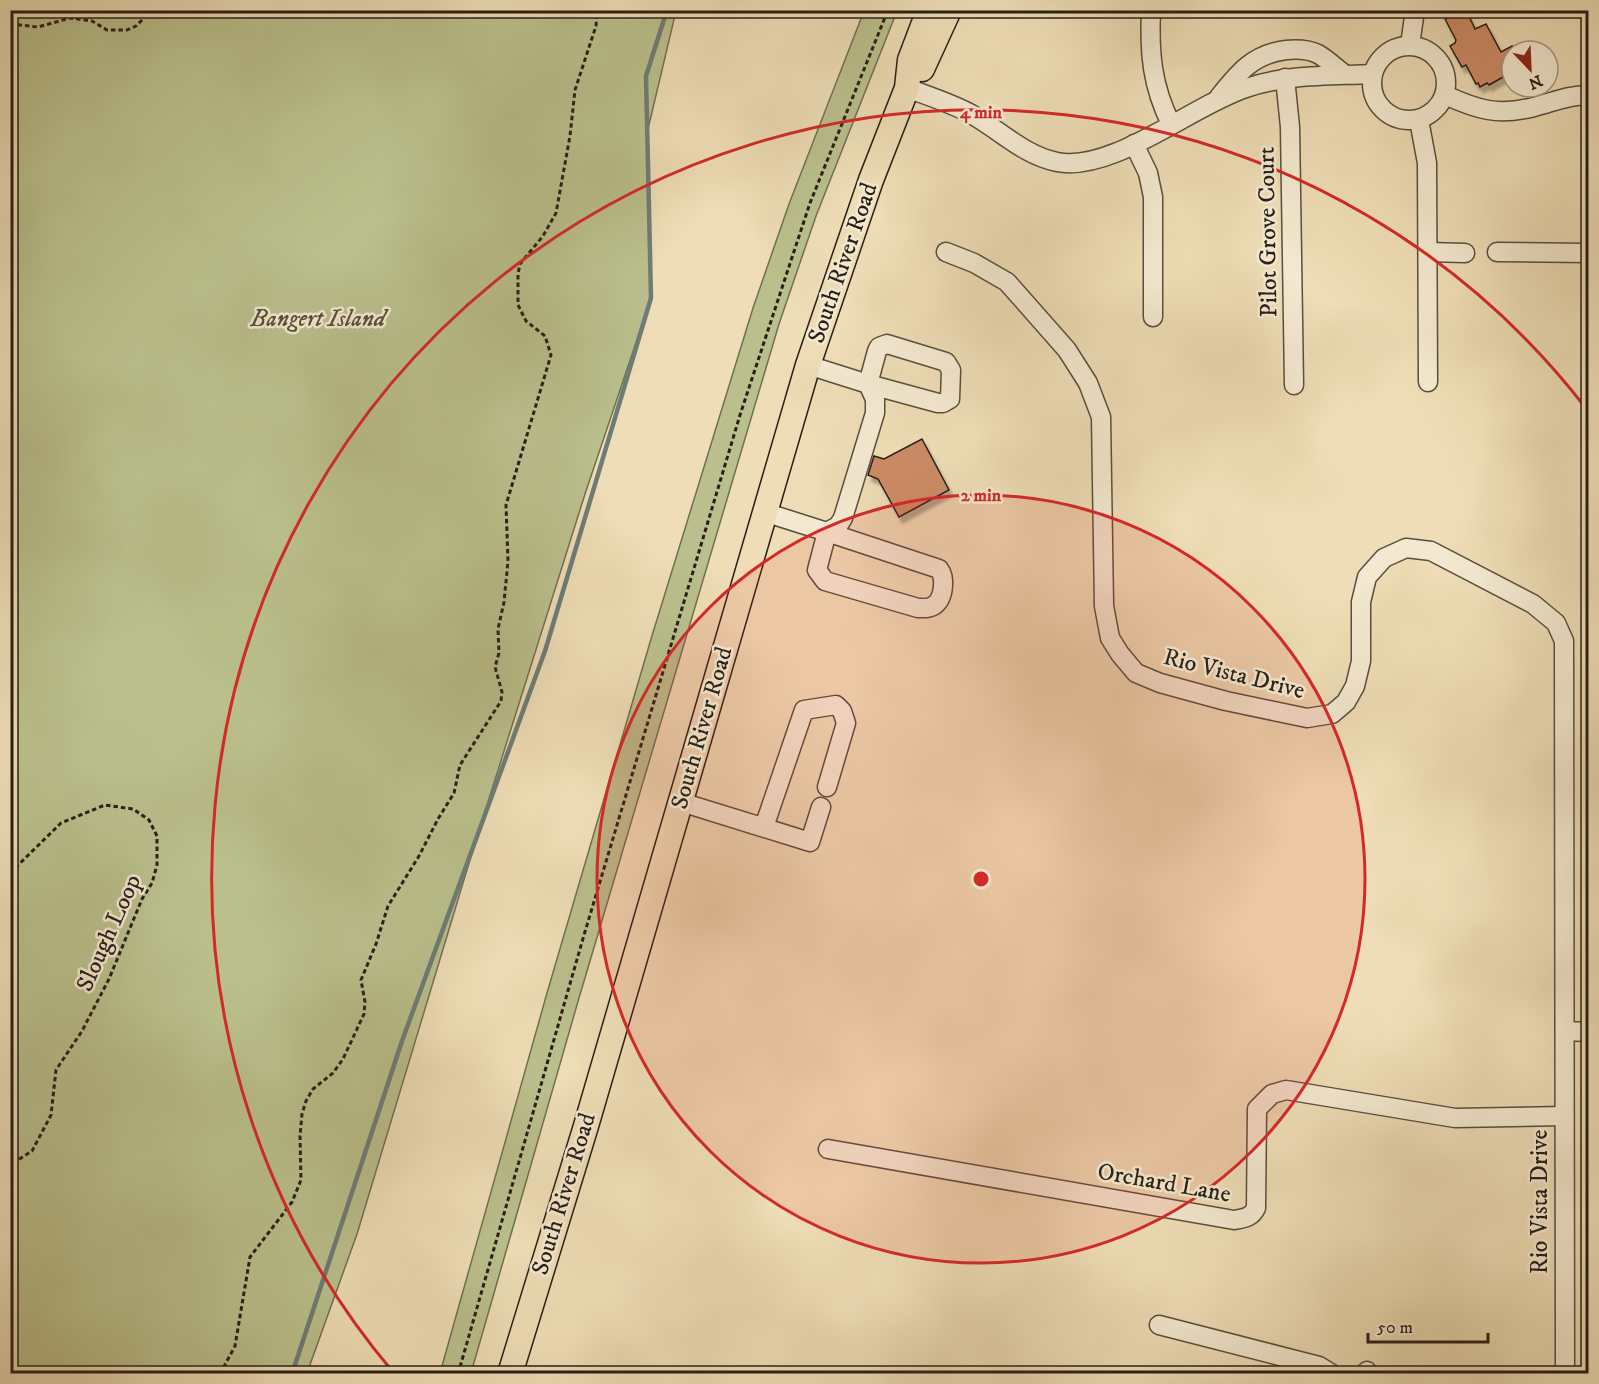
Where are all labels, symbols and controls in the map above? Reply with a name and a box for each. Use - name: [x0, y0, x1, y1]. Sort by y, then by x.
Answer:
- north arrow: [1500, 39, 1560, 99]
- text: N: [1526, 70, 1545, 94]
- text: 4 min: [959, 102, 1002, 124]
- street label: Pilot Grove Court: [1252, 146, 1284, 318]
- street label: South River Road: [802, 179, 884, 347]
- park label: Bangert Island: [250, 304, 389, 334]
- text: 2 min: [961, 485, 1002, 507]
- street label: Rio Vista Drive: [1160, 642, 1308, 706]
- street label: South River Road: [664, 643, 740, 813]
- centre of rings: [971, 869, 991, 889]
- street label: Slough Loop: [70, 870, 148, 996]
- street label: South River Road: [525, 1109, 603, 1279]
- street label: Rio Vista Drive: [1525, 1130, 1555, 1274]
- street label: Orchard Lane: [1095, 1157, 1233, 1209]
- scale bar: [1368, 1306, 1488, 1344]
- text: 50 m: [1377, 1317, 1413, 1339]

